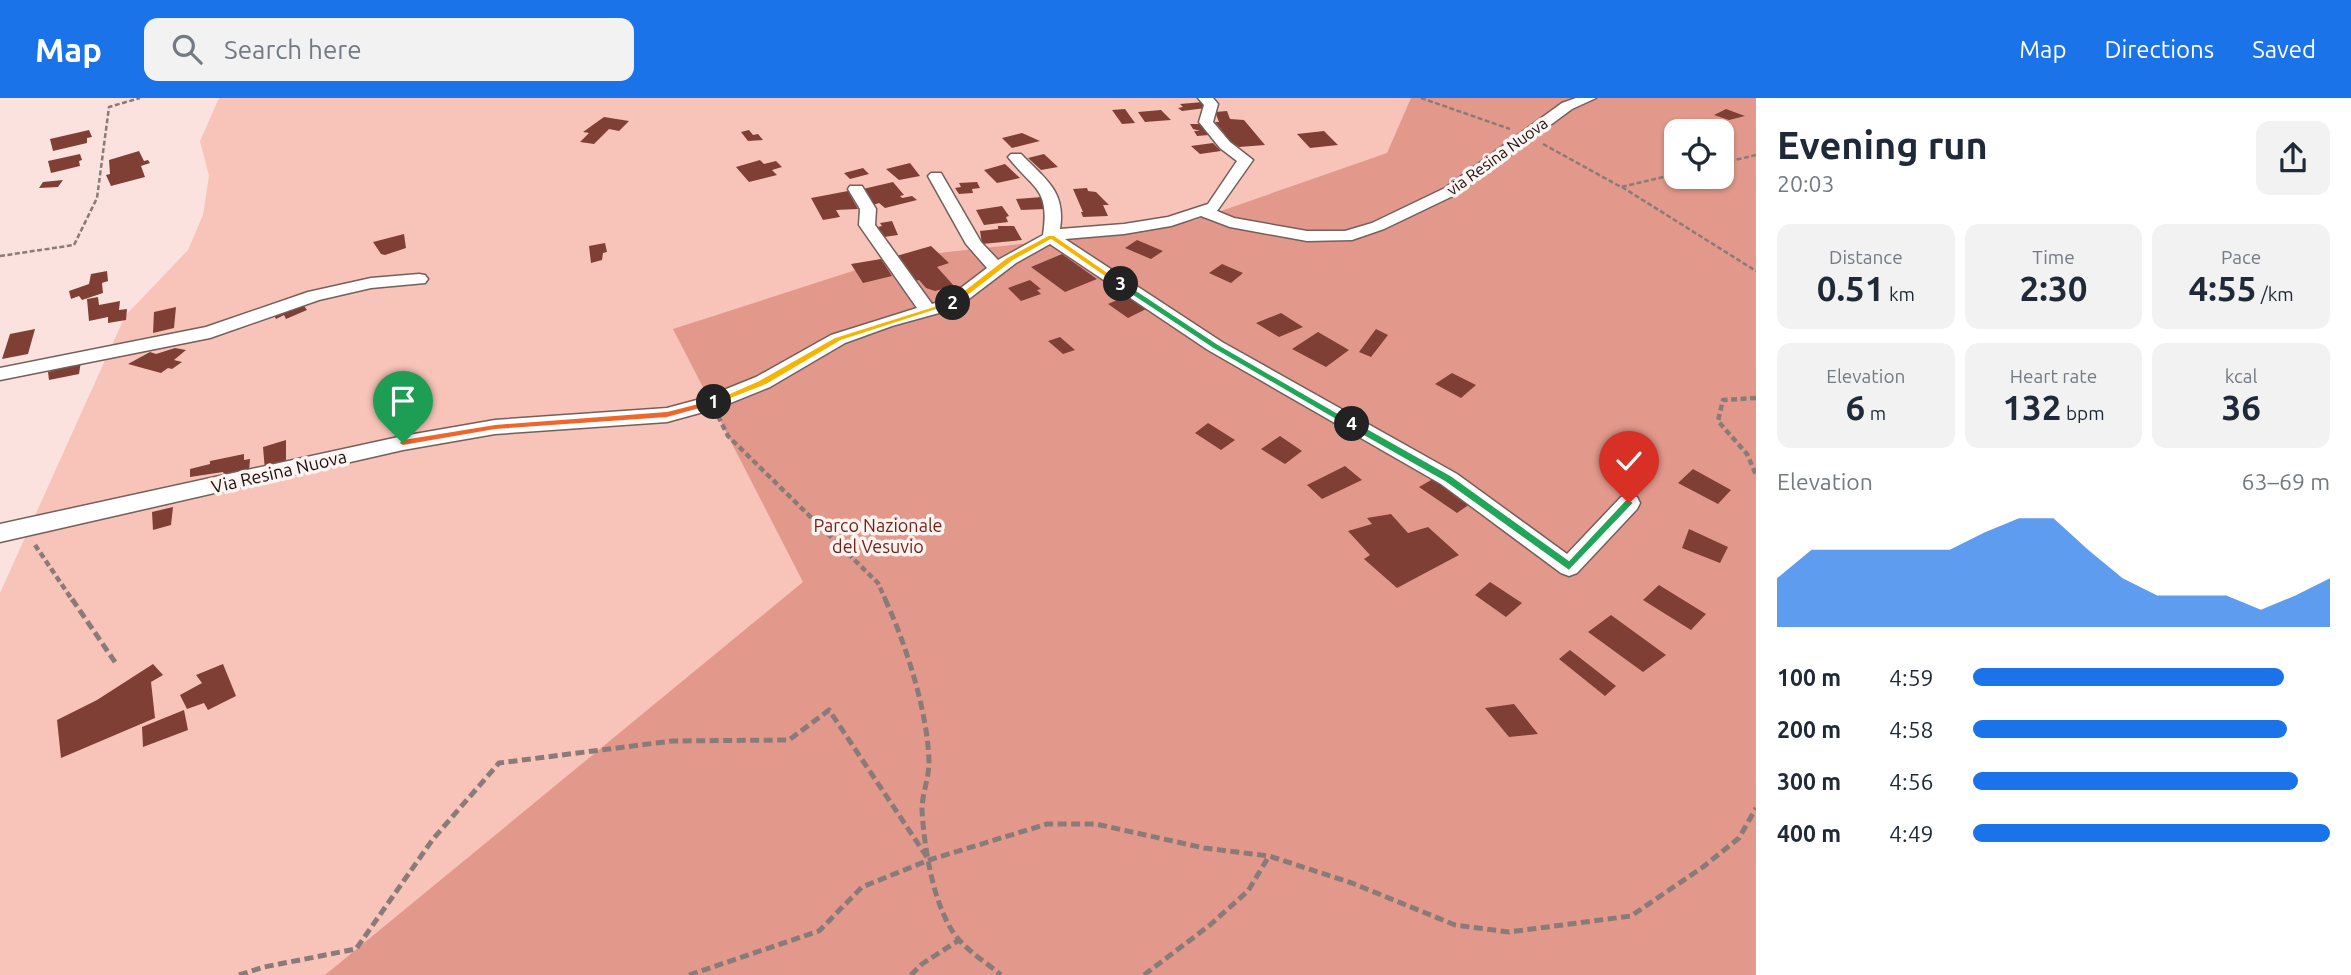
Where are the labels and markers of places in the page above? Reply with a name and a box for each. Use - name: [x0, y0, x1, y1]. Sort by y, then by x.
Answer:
- pin: 3: [1104, 266, 1138, 302]
- pin: 2: [936, 286, 970, 320]
- pin: [373, 371, 433, 443]
- pin: 1: [696, 384, 732, 420]
- pin: 4: [1334, 406, 1370, 442]
- pin: [1599, 431, 1659, 503]

